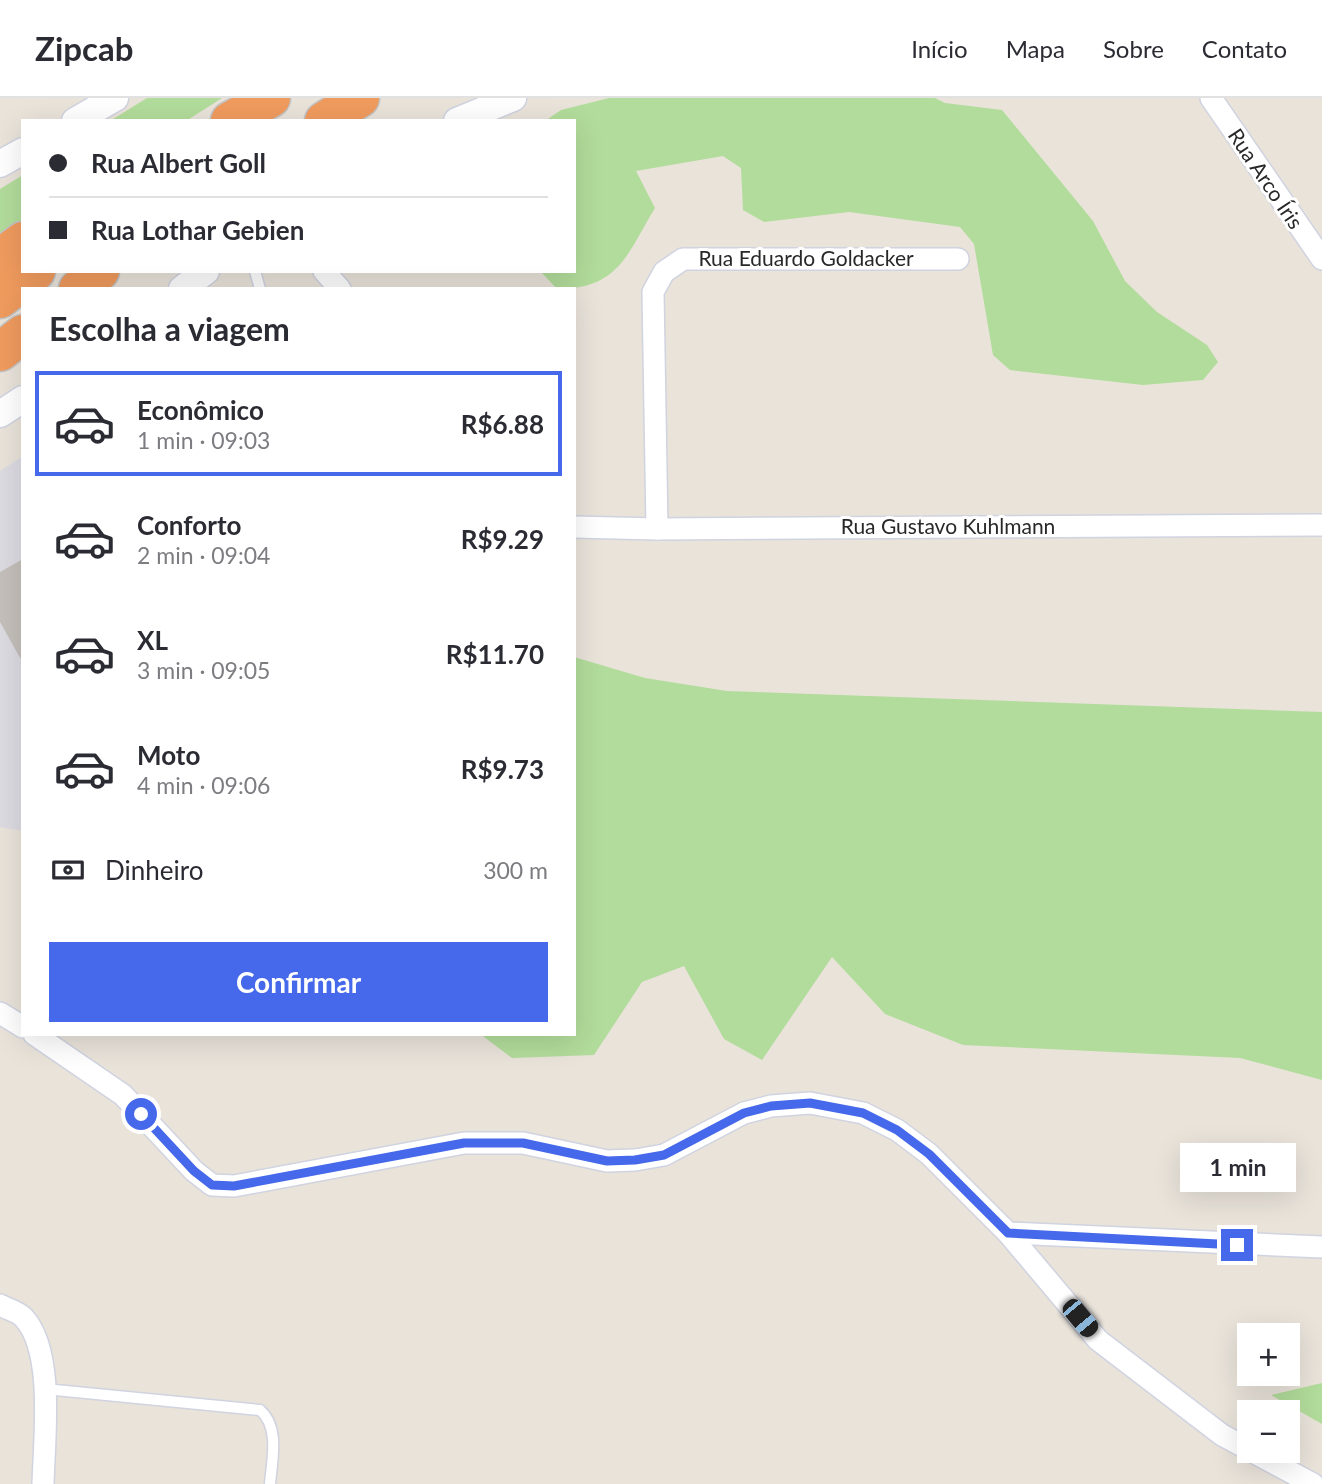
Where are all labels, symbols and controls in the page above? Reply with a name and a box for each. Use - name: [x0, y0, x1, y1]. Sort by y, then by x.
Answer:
- text: Zipcab: [35, 28, 133, 68]
- text: Início: [911, 34, 968, 63]
- text: Mapa: [1006, 34, 1065, 63]
- text: Sobre: [1103, 34, 1164, 63]
- text: Contato: [1202, 34, 1287, 63]
- street label: Rua Arco Íris: [1224, 123, 1309, 233]
- text: Rua Albert Goll: [91, 147, 266, 179]
- text: Rua Lothar Gebien: [91, 214, 304, 246]
- street label: Rua Eduardo Goldacker: [698, 245, 914, 270]
- text: Escolha a viagem: [49, 309, 290, 348]
- icon: car: [53, 392, 116, 455]
- text: Econômico: [137, 394, 264, 426]
- text: R$6.88: [461, 408, 544, 440]
- text: 1 min · 09:03: [137, 426, 270, 454]
- icon: car: [53, 507, 116, 570]
- text: Conforto: [137, 509, 241, 541]
- street label: Rua Gustavo Kuhlmann: [841, 513, 1055, 538]
- text: R$9.29: [461, 523, 544, 555]
- text: 2 min · 09:04: [137, 541, 270, 569]
- icon: car: [53, 622, 116, 685]
- text: XL: [137, 624, 168, 656]
- text: R$11.70: [446, 638, 544, 670]
- text: 3 min · 09:05: [137, 656, 270, 684]
- icon: car: [53, 737, 116, 800]
- text: Moto: [137, 739, 200, 771]
- text: R$9.73: [461, 753, 544, 785]
- text: 4 min · 09:06: [137, 771, 270, 799]
- icon: cash: [49, 851, 87, 889]
- text: Dinheiro: [105, 854, 203, 886]
- text: 300 m: [483, 856, 548, 884]
- button: Confirmar: [49, 942, 548, 1022]
- route start: [125, 1098, 157, 1130]
- callout: 1 min: [1179, 1144, 1295, 1192]
- text: 1 min: [1209, 1153, 1267, 1181]
- route end: [1221, 1229, 1253, 1261]
- car: [1059, 1295, 1102, 1341]
- map controls: [1237, 1323, 1300, 1463]
- button: +: [1237, 1323, 1300, 1386]
- button: −: [1237, 1400, 1300, 1463]

